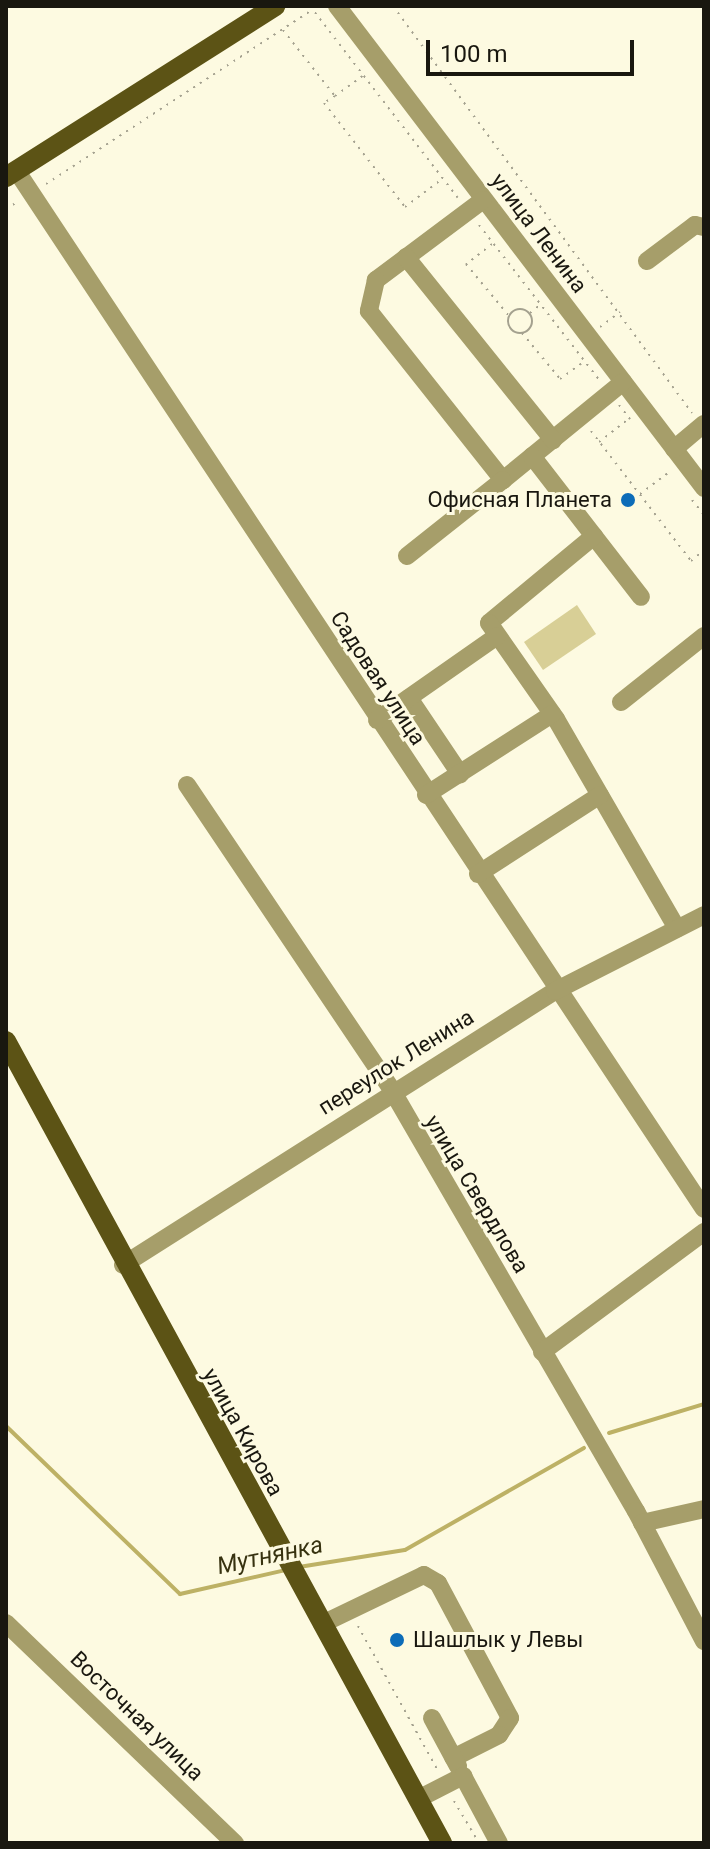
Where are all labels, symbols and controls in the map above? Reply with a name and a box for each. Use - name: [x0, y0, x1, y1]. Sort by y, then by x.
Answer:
- scale bar: [430, 24, 638, 74]
- text: 100 m: [440, 40, 507, 68]
- street label: улица Ленина: [485, 168, 593, 298]
- place label: Офисная Планета: [428, 487, 612, 513]
- marker: Офисная Планета: [619, 491, 637, 509]
- street label: Садовая улица: [325, 606, 431, 750]
- street label: переулок Ленина: [313, 1004, 479, 1120]
- street label: улица Свердлова: [419, 1110, 535, 1278]
- street label: улица Кирова: [197, 1364, 289, 1500]
- water label: Мутнянка: [214, 1531, 326, 1581]
- place label: Шашлык у Левы: [413, 1627, 583, 1653]
- marker: Шашлык у Левы: [388, 1631, 406, 1649]
- street label: Восточная улица: [65, 1646, 209, 1786]

